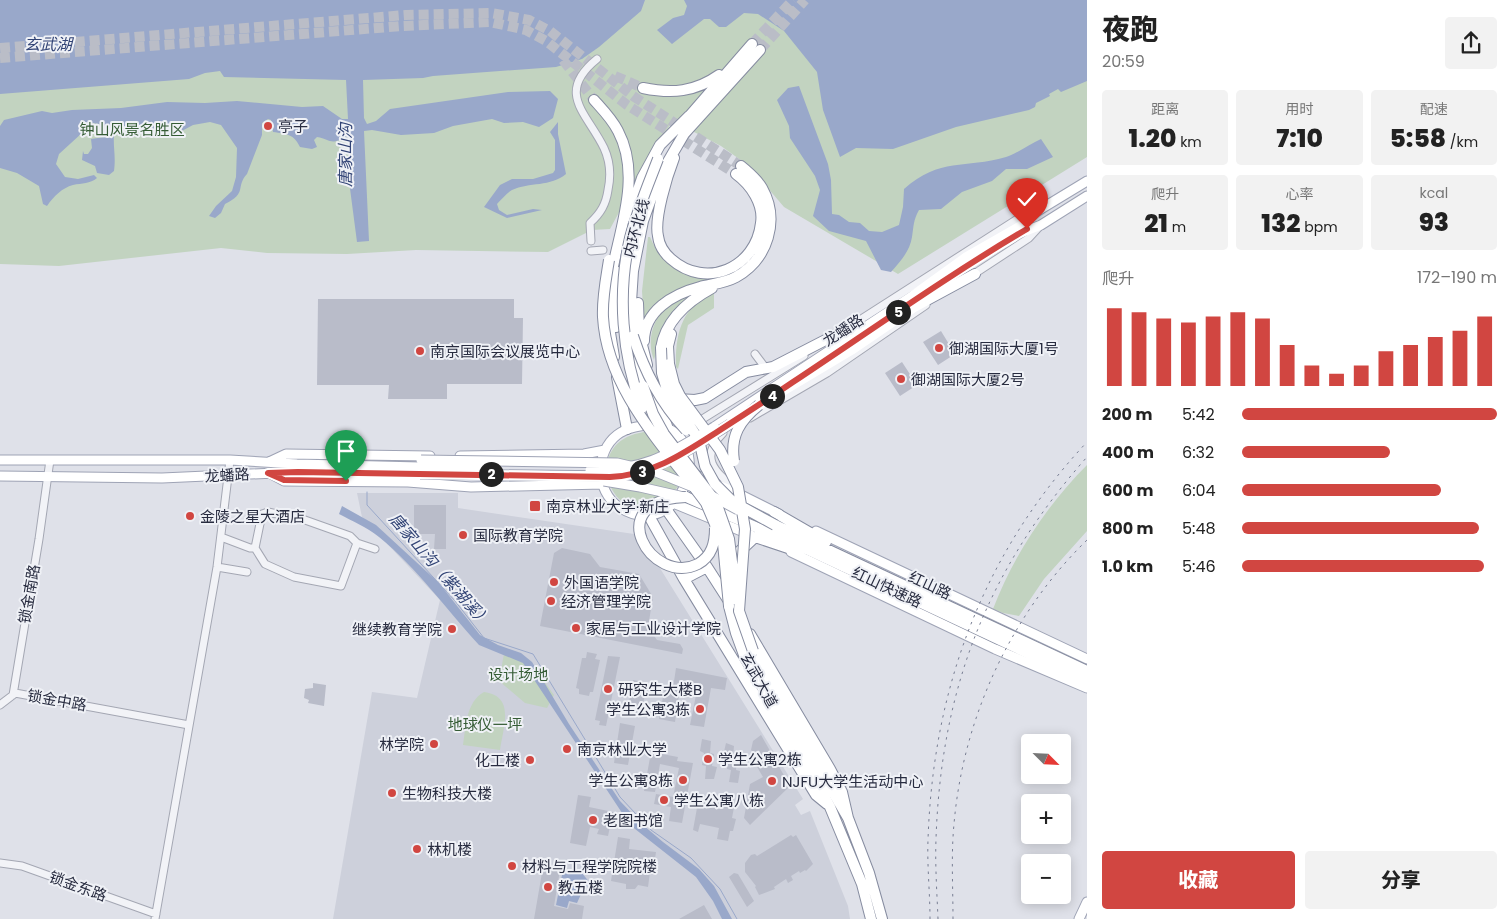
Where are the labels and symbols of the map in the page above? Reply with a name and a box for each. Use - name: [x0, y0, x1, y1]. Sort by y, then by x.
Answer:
- water label: 玄武湖: [24, 33, 75, 56]
- place label: 亭子: [278, 116, 308, 137]
- park label: 钟山风景名胜区: [79, 119, 185, 140]
- marker: 亭子: [262, 120, 274, 132]
- water label: 唐家山沟: [334, 121, 357, 187]
- pin: [1006, 178, 1048, 229]
- street label: 内环北线: [618, 196, 654, 260]
- pin: 5: [886, 300, 910, 324]
- street label: 龙蟠路: [818, 309, 868, 351]
- place label: 御湖国际大厦1号: [949, 338, 1059, 359]
- place label: 南京国际会议展览中心: [430, 341, 580, 362]
- marker: 御湖国际大厦1号: [933, 342, 945, 354]
- marker: 南京国际会议展览中心: [414, 345, 426, 357]
- place label: 御湖国际大厦2号: [911, 369, 1025, 390]
- marker: 御湖国际大厦2号: [895, 373, 907, 385]
- pin: 4: [760, 384, 784, 408]
- pin: [325, 430, 367, 481]
- pin: 3: [630, 460, 654, 484]
- pin: 2: [478, 462, 504, 486]
- street label: 龙蟠路: [204, 463, 250, 487]
- place label: 南京林业大学·新庄: [546, 496, 669, 517]
- marker: 南京林业大学·新庄: [528, 499, 542, 513]
- place label: 金陵之星大酒店: [200, 506, 305, 527]
- water label: 唐家山沟（紫湖溪）: [384, 508, 496, 632]
- marker: 金陵之星大酒店: [184, 510, 196, 522]
- place label: 国际教育学院: [473, 525, 563, 546]
- marker: 国际教育学院: [457, 529, 469, 541]
- street label: 红山快速路: [849, 562, 925, 612]
- street label: 锁金南路: [13, 563, 45, 625]
- street label: 红山路: [905, 566, 955, 604]
- place label: 外国语学院: [564, 572, 639, 593]
- marker: 外国语学院: [548, 576, 560, 588]
- place label: 经济管理学院: [561, 591, 651, 612]
- marker: 经济管理学院: [545, 595, 557, 607]
- place label: 家居与工业设计学院: [586, 618, 721, 639]
- place label: 继续教育学院: [352, 619, 442, 640]
- marker: 家居与工业设计学院: [570, 622, 582, 634]
- marker: 继续教育学院: [446, 623, 458, 635]
- street label: 玄武大道: [735, 649, 783, 711]
- park label: 设计场地: [488, 664, 548, 685]
- place label: 研究生大楼B: [618, 679, 702, 700]
- marker: 研究生大楼B: [602, 683, 614, 695]
- street label: 锁金中路: [26, 684, 88, 716]
- place label: 学生公寓3栋: [606, 699, 690, 720]
- marker: 学生公寓3栋: [694, 703, 706, 715]
- park label: 地球仪一坪: [447, 714, 523, 735]
- place label: 林学院: [379, 734, 424, 755]
- north arrow: [1021, 734, 1071, 784]
- marker: 林学院: [428, 738, 440, 750]
- place label: 南京林业大学: [577, 739, 667, 760]
- marker: 南京林业大学: [561, 743, 573, 755]
- place label: 学生公寓2栋: [718, 749, 802, 770]
- place label: 化工楼: [475, 750, 520, 771]
- marker: 学生公寓2栋: [702, 753, 714, 765]
- marker: 化工楼: [524, 754, 536, 766]
- place label: 学生公寓8栋: [589, 770, 673, 791]
- place label: NJFU大学生活动中心: [782, 771, 923, 792]
- marker: 学生公寓8栋: [677, 774, 689, 786]
- marker: NJFU大学生活动中心: [766, 775, 778, 787]
- place label: 生物科技大楼: [402, 783, 492, 804]
- marker: 生物科技大楼: [386, 787, 398, 799]
- place label: 学生公寓八栋: [674, 790, 764, 811]
- marker: 学生公寓八栋: [658, 794, 670, 806]
- place label: 老图书馆: [603, 810, 663, 831]
- marker: 老图书馆: [587, 814, 599, 826]
- place label: 林机楼: [427, 839, 472, 860]
- marker: 林机楼: [411, 843, 423, 855]
- place label: 材料与工程学院院楼: [522, 856, 657, 877]
- marker: 材料与工程学院院楼: [506, 860, 518, 872]
- street label: 锁金东路: [46, 866, 110, 906]
- place label: 教五楼: [558, 877, 603, 898]
- marker: 教五楼: [542, 881, 554, 893]

